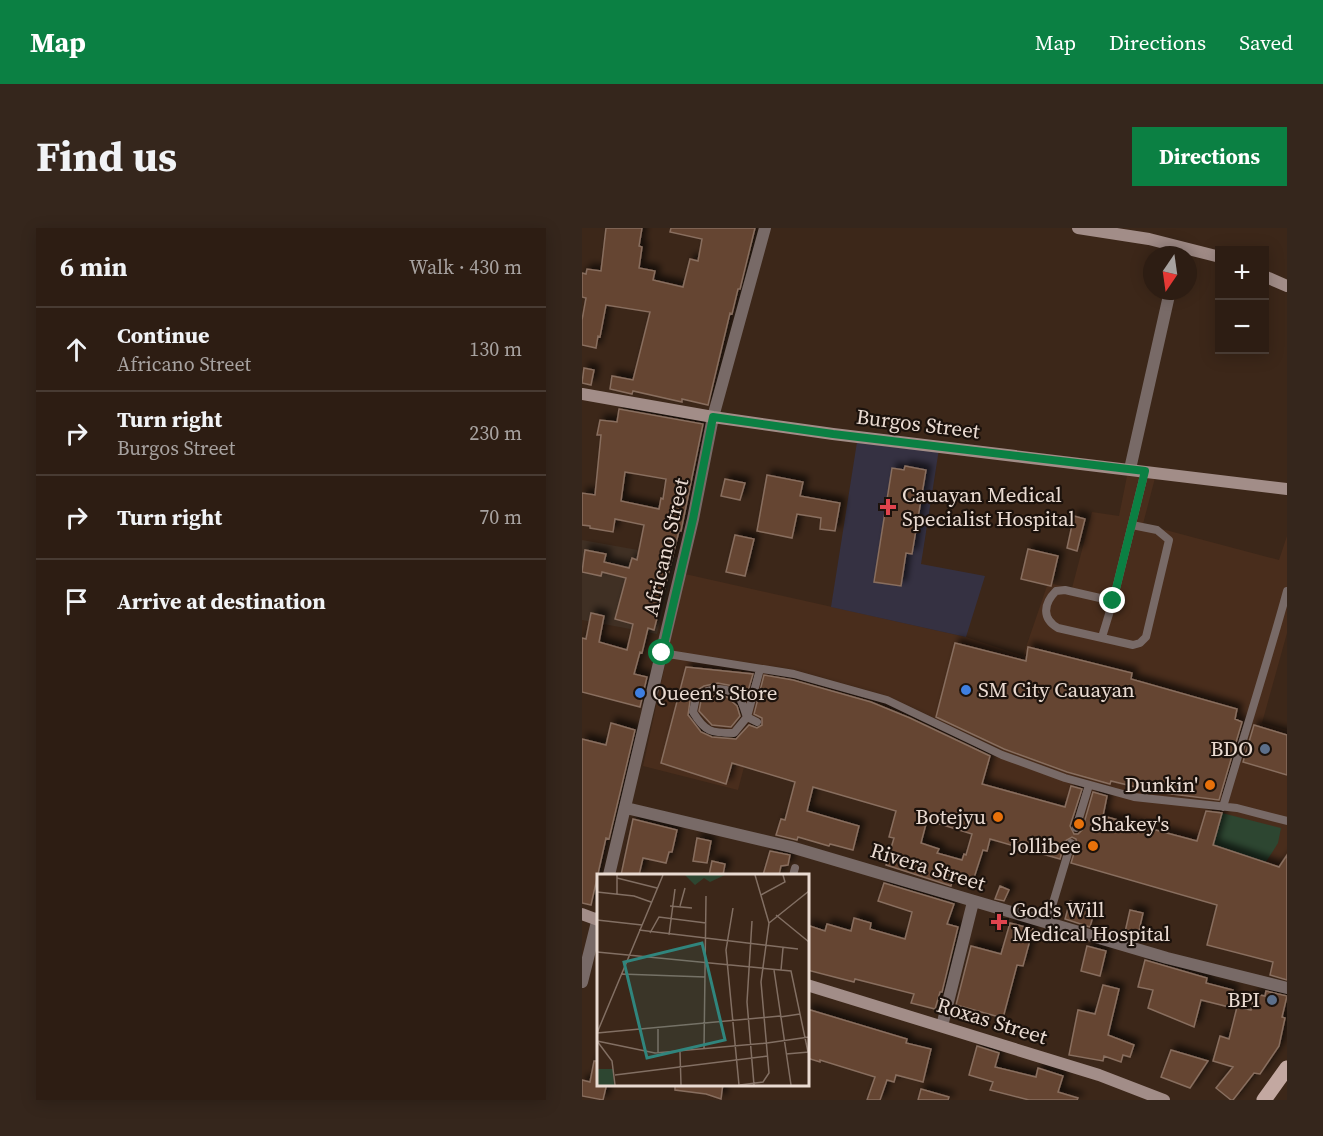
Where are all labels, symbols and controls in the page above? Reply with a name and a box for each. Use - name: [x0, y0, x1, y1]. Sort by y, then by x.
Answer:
- text: Map: [30, 23, 86, 61]
- text: Map: [1035, 28, 1076, 57]
- text: Directions: [1109, 28, 1206, 57]
- text: Saved: [1239, 28, 1293, 57]
- text: Find us: [36, 127, 177, 185]
- button: Directions: [1132, 127, 1287, 186]
- north arrow: [1143, 246, 1197, 300]
- map controls: [1215, 246, 1269, 354]
- button: +: [1215, 246, 1269, 300]
- text: 6 min: [60, 249, 127, 285]
- text: Walk · 430 m: [409, 253, 522, 281]
- button: −: [1215, 300, 1269, 354]
- text: Continue: [117, 320, 210, 350]
- icon: ahead: [60, 333, 93, 366]
- text: 130 m: [469, 335, 522, 363]
- text: Africano Street: [117, 350, 251, 378]
- street label: Burgos Street: [855, 402, 982, 445]
- text: Turn right: [117, 404, 222, 434]
- icon: right: [60, 417, 93, 450]
- text: 230 m: [469, 419, 522, 447]
- text: Burgos Street: [117, 434, 235, 462]
- street label: Africano Street: [636, 475, 696, 619]
- place label: Cauayan Medical Specialist Hospital: [902, 480, 1075, 533]
- marker: Cauayan Medical Specialist Hospital: [879, 498, 897, 516]
- icon: right: [60, 501, 93, 534]
- text: Turn right: [117, 502, 222, 532]
- text: 70 m: [479, 503, 522, 531]
- icon: arrive: [60, 585, 93, 618]
- text: Arrive at destination: [117, 586, 326, 616]
- route end: [1099, 587, 1125, 613]
- route start: [648, 639, 674, 665]
- place label: SM City Cauayan: [978, 675, 1135, 704]
- place label: Queen's Store: [652, 678, 777, 707]
- marker: SM City Cauayan: [959, 683, 973, 697]
- marker: Queen's Store: [633, 686, 647, 700]
- place label: BDO: [1210, 734, 1253, 763]
- marker: BDO: [1258, 742, 1272, 756]
- place label: Dunkin': [1125, 770, 1198, 799]
- marker: Dunkin': [1203, 778, 1217, 792]
- place label: Botejyu: [915, 802, 986, 831]
- place label: Shakey's: [1091, 809, 1169, 838]
- marker: Botejyu: [991, 810, 1005, 824]
- marker: Shakey's: [1072, 817, 1086, 831]
- place label: Jollibee: [1009, 831, 1081, 860]
- street label: Rivera Street: [867, 835, 989, 898]
- marker: Jollibee: [1086, 839, 1100, 853]
- inset map: [597, 874, 808, 1085]
- place label: God's Will Medical Hospital: [1012, 895, 1170, 948]
- marker: God's Will Medical Hospital: [990, 913, 1008, 931]
- place label: BPI: [1227, 985, 1260, 1014]
- street label: Roxas Street: [933, 990, 1051, 1051]
- marker: BPI: [1265, 993, 1279, 1007]

